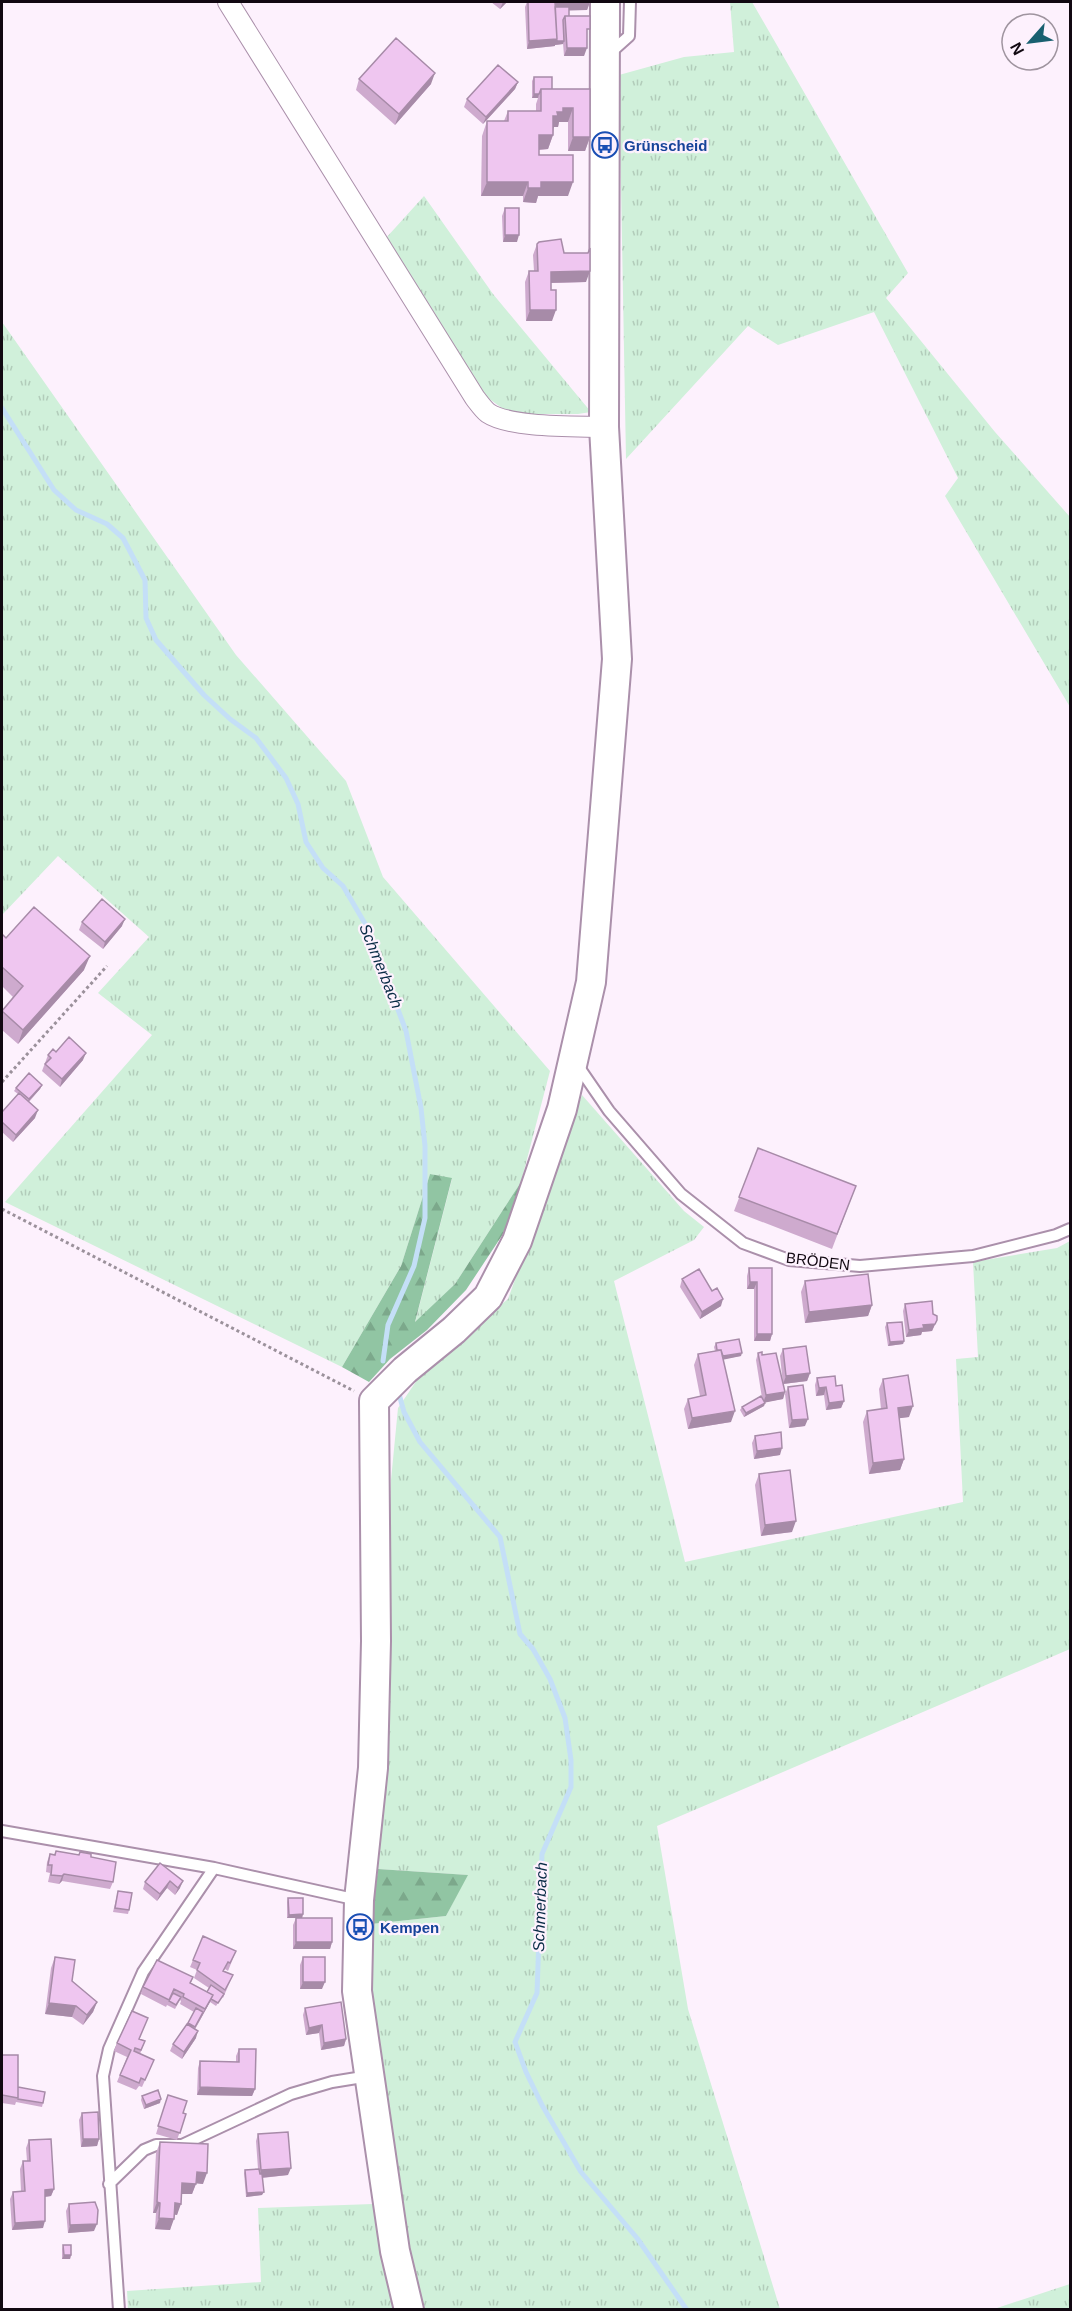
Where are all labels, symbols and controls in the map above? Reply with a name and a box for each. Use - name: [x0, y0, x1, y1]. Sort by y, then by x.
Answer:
- north arrow: [1000, 12, 1060, 72]
- text: N: [1007, 40, 1027, 58]
- bus stop icon: Grünscheid: [590, 130, 620, 160]
- place label: Grünscheid: [624, 137, 707, 154]
- water label: Schmerbach: [356, 921, 406, 1011]
- street label: BRÖDEN: [785, 1249, 851, 1273]
- water label: Schmerbach: [530, 1862, 550, 1952]
- bus stop icon: Kempen: [345, 1912, 375, 1942]
- place label: Kempen: [380, 1919, 439, 1936]

